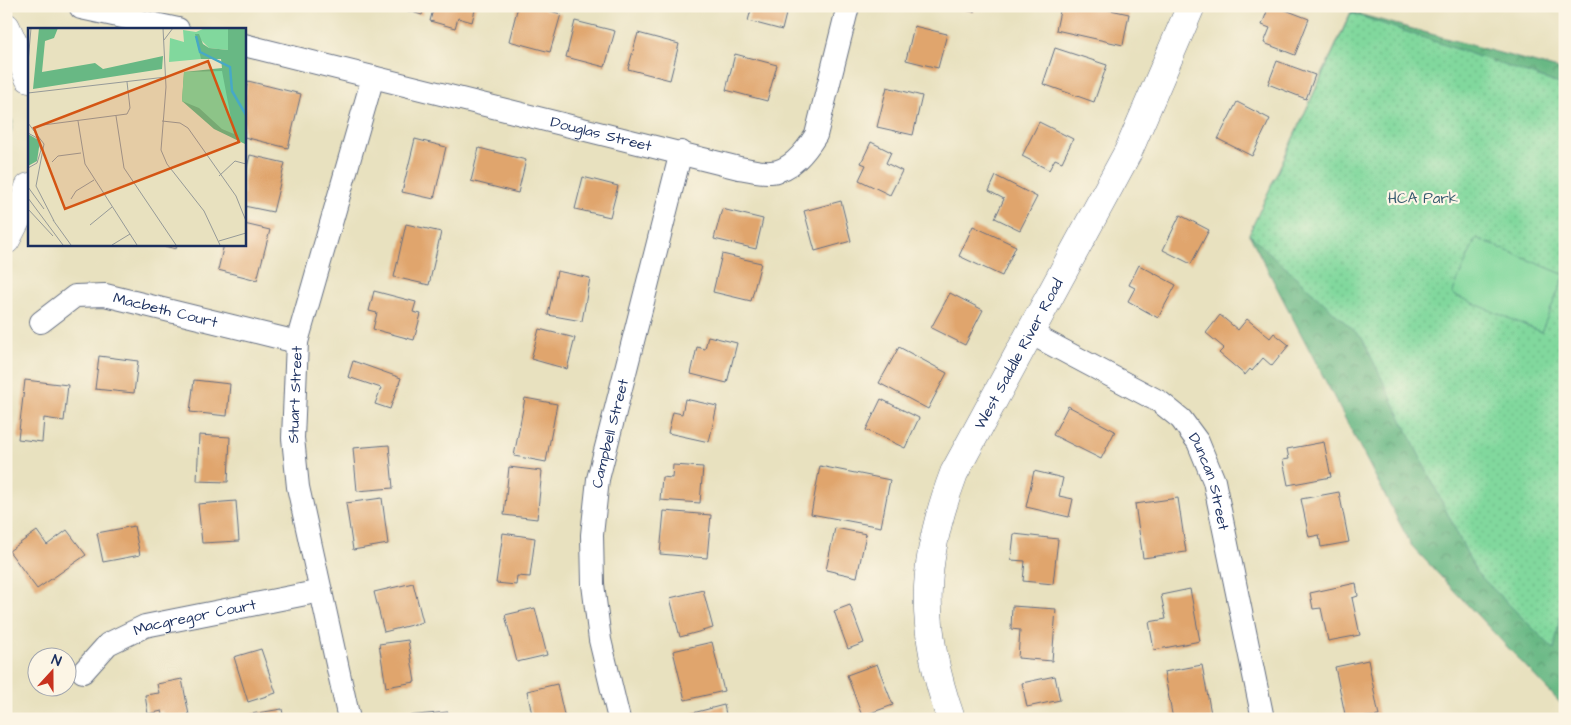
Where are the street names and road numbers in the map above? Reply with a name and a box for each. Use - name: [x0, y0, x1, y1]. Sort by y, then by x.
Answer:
- street label: Douglas Street: [548, 112, 654, 157]
- street label: West Saddle River Road: [970, 274, 1069, 433]
- street label: Macbeth Court: [111, 287, 220, 333]
- street label: Stuart Street: [283, 346, 308, 445]
- street label: Campbell Street: [587, 377, 634, 489]
- street label: Duncan Street: [1183, 428, 1234, 532]
- street label: Macgregor Court: [130, 594, 258, 641]

